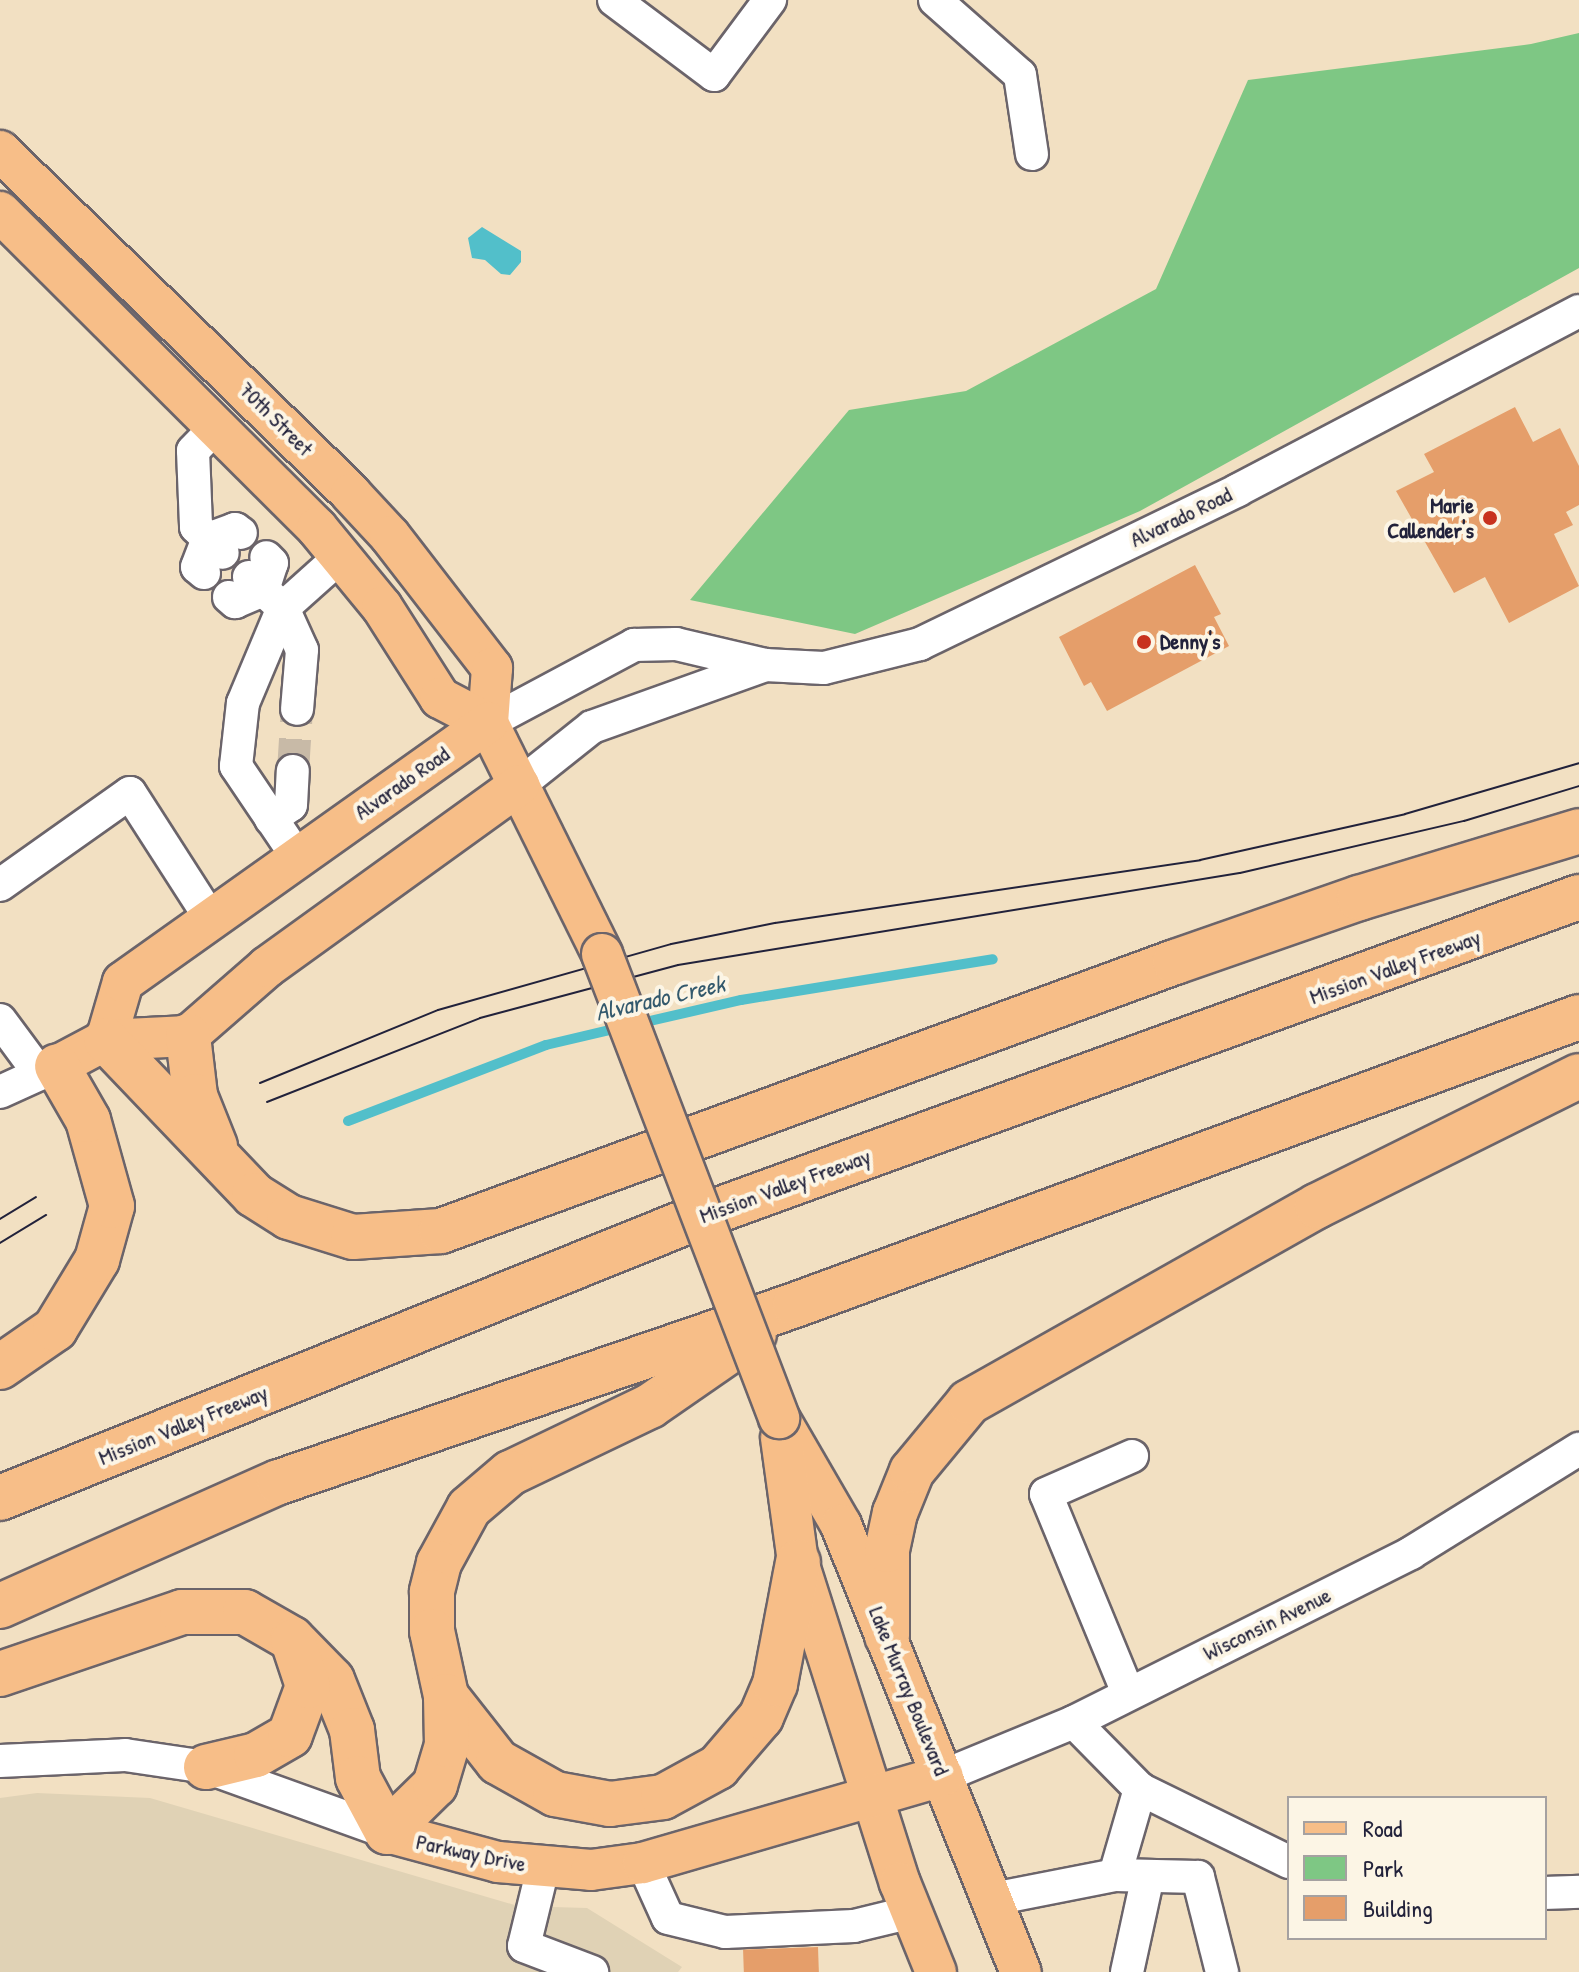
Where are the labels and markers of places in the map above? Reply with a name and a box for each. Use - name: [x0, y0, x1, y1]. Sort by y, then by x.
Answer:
- place label: Marie Callender's: [1387, 492, 1474, 544]
- marker: Marie Callender's: [1481, 509, 1499, 527]
- place label: Denny's: [1160, 629, 1220, 655]
- marker: Denny's: [1135, 633, 1153, 651]

